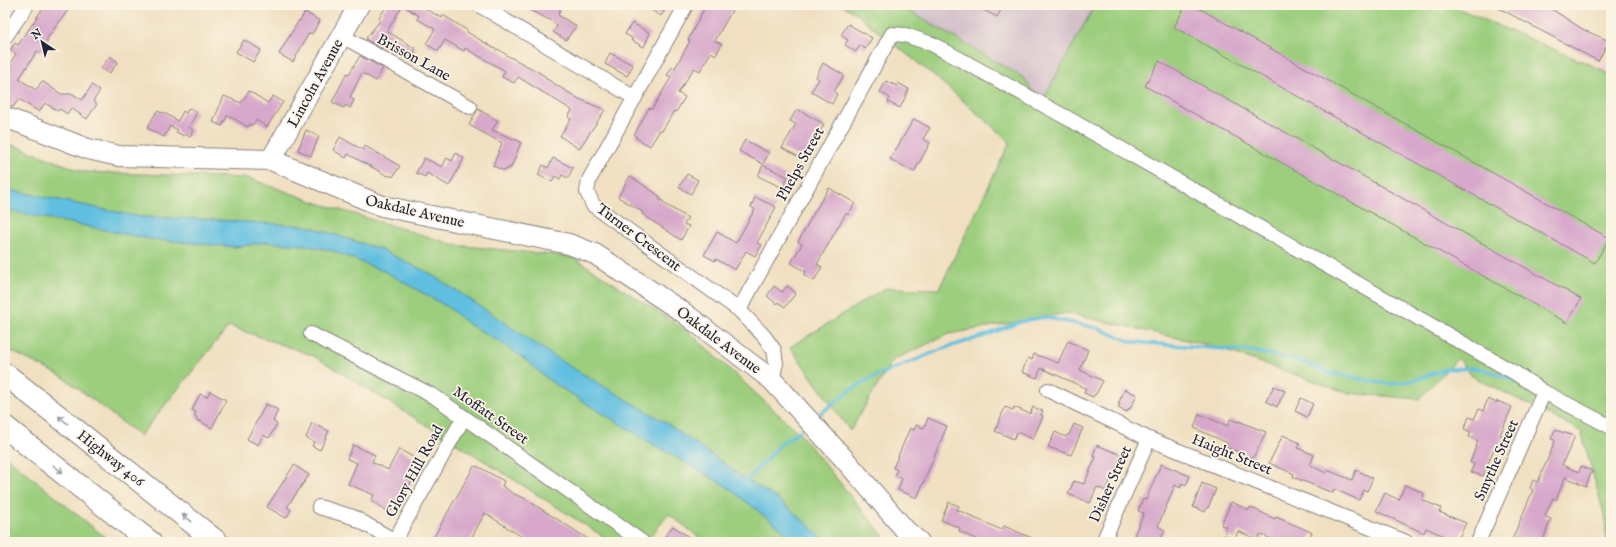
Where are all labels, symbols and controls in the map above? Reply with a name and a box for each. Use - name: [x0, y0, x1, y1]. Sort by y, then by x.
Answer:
- north arrow: [22, 22, 62, 62]
- text: N: [28, 26, 45, 44]
- street label: Brisson Lane: [374, 29, 454, 86]
- street label: Lincoln Avenue: [283, 36, 348, 131]
- street label: Phelps Street: [772, 124, 829, 205]
- street label: Oakdale Avenue: [363, 191, 467, 232]
- street label: Turner Crescent: [593, 199, 685, 275]
- street label: Oakdale Avenue: [673, 302, 765, 379]
- street label: Moffatt Street: [449, 382, 532, 449]
- one-way arrow: [57, 416, 68, 424]
- street label: Smythe Street: [1470, 417, 1523, 504]
- street label: Glory Hill Road: [381, 421, 448, 521]
- street label: Highway 406: [73, 426, 149, 491]
- street label: Haight Street: [1189, 430, 1275, 479]
- street label: Disher Street: [1085, 443, 1136, 526]
- one-way arrow: [52, 464, 63, 473]
- one-way arrow: [181, 513, 192, 522]

